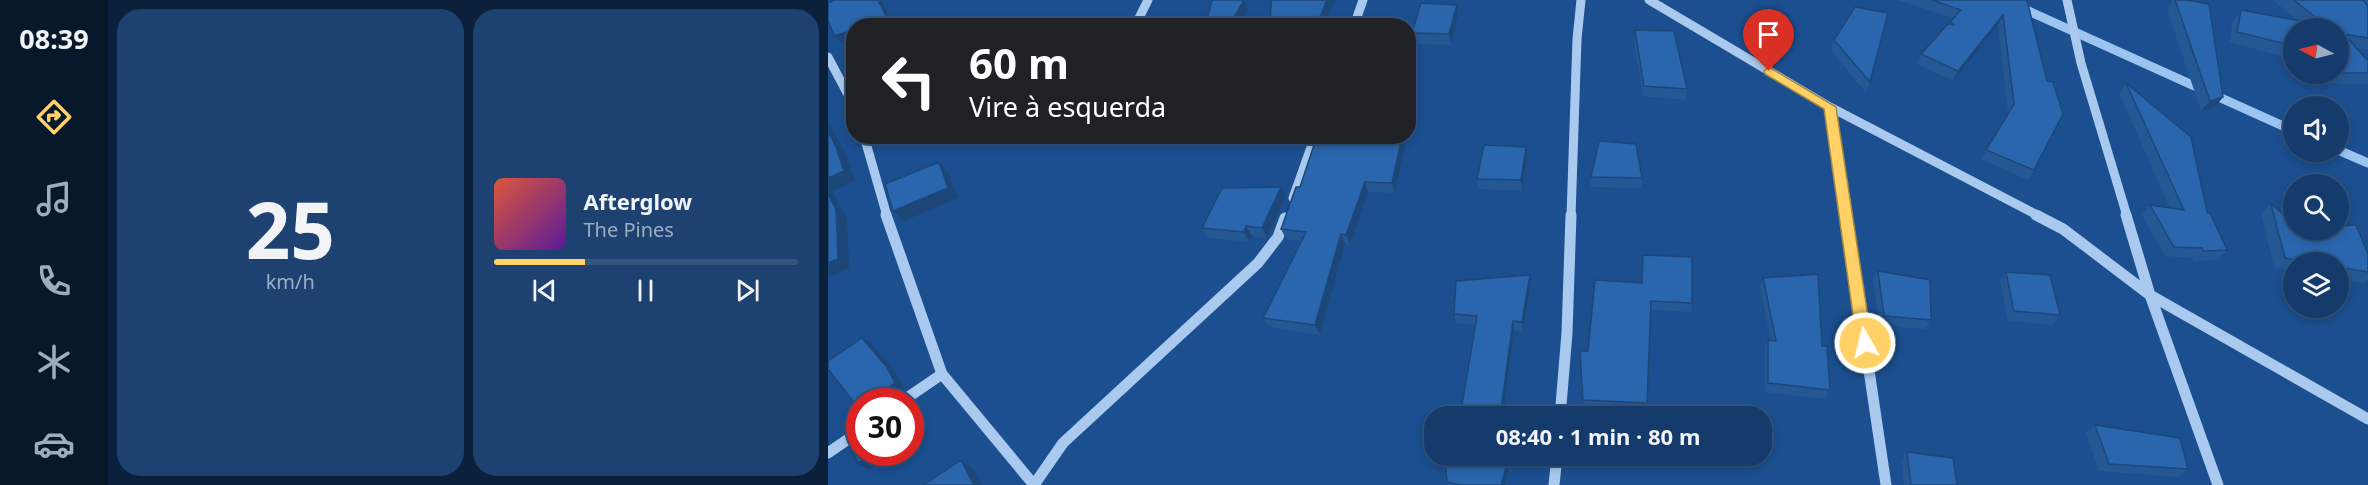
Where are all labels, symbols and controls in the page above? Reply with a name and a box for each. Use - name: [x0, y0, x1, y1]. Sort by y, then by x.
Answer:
- pin: [1743, 9, 1794, 71]
- icon: arrive: [1752, 18, 1785, 51]
- north arrow: [2283, 18, 2349, 84]
- map controls: [2283, 18, 2349, 318]
- text: 08:39: [19, 20, 89, 57]
- text: 60 m: [969, 34, 1069, 91]
- icon: left: [870, 42, 948, 120]
- text: Vire à esquerda: [969, 88, 1166, 125]
- icon: directions: [33, 96, 75, 138]
- button: sound: [2283, 96, 2349, 162]
- button: search: [2283, 174, 2349, 240]
- text: 25: [246, 176, 335, 282]
- icon: music: [33, 178, 75, 220]
- text: Afterglow: [584, 186, 692, 216]
- text: The Pines: [584, 216, 674, 243]
- button: layers: [2283, 252, 2349, 318]
- icon: phone: [33, 260, 75, 302]
- text: km/h: [266, 268, 315, 295]
- icon: previous: [528, 274, 561, 307]
- icon: pause: [629, 274, 662, 307]
- icon: next: [731, 274, 764, 307]
- position arrow: [1833, 311, 1897, 375]
- icon: climate: [33, 341, 75, 383]
- speed limit sign: 30: [846, 388, 924, 466]
- text: 08:40 · 1 min · 80 m: [1496, 421, 1700, 451]
- icon: car: [33, 423, 75, 465]

